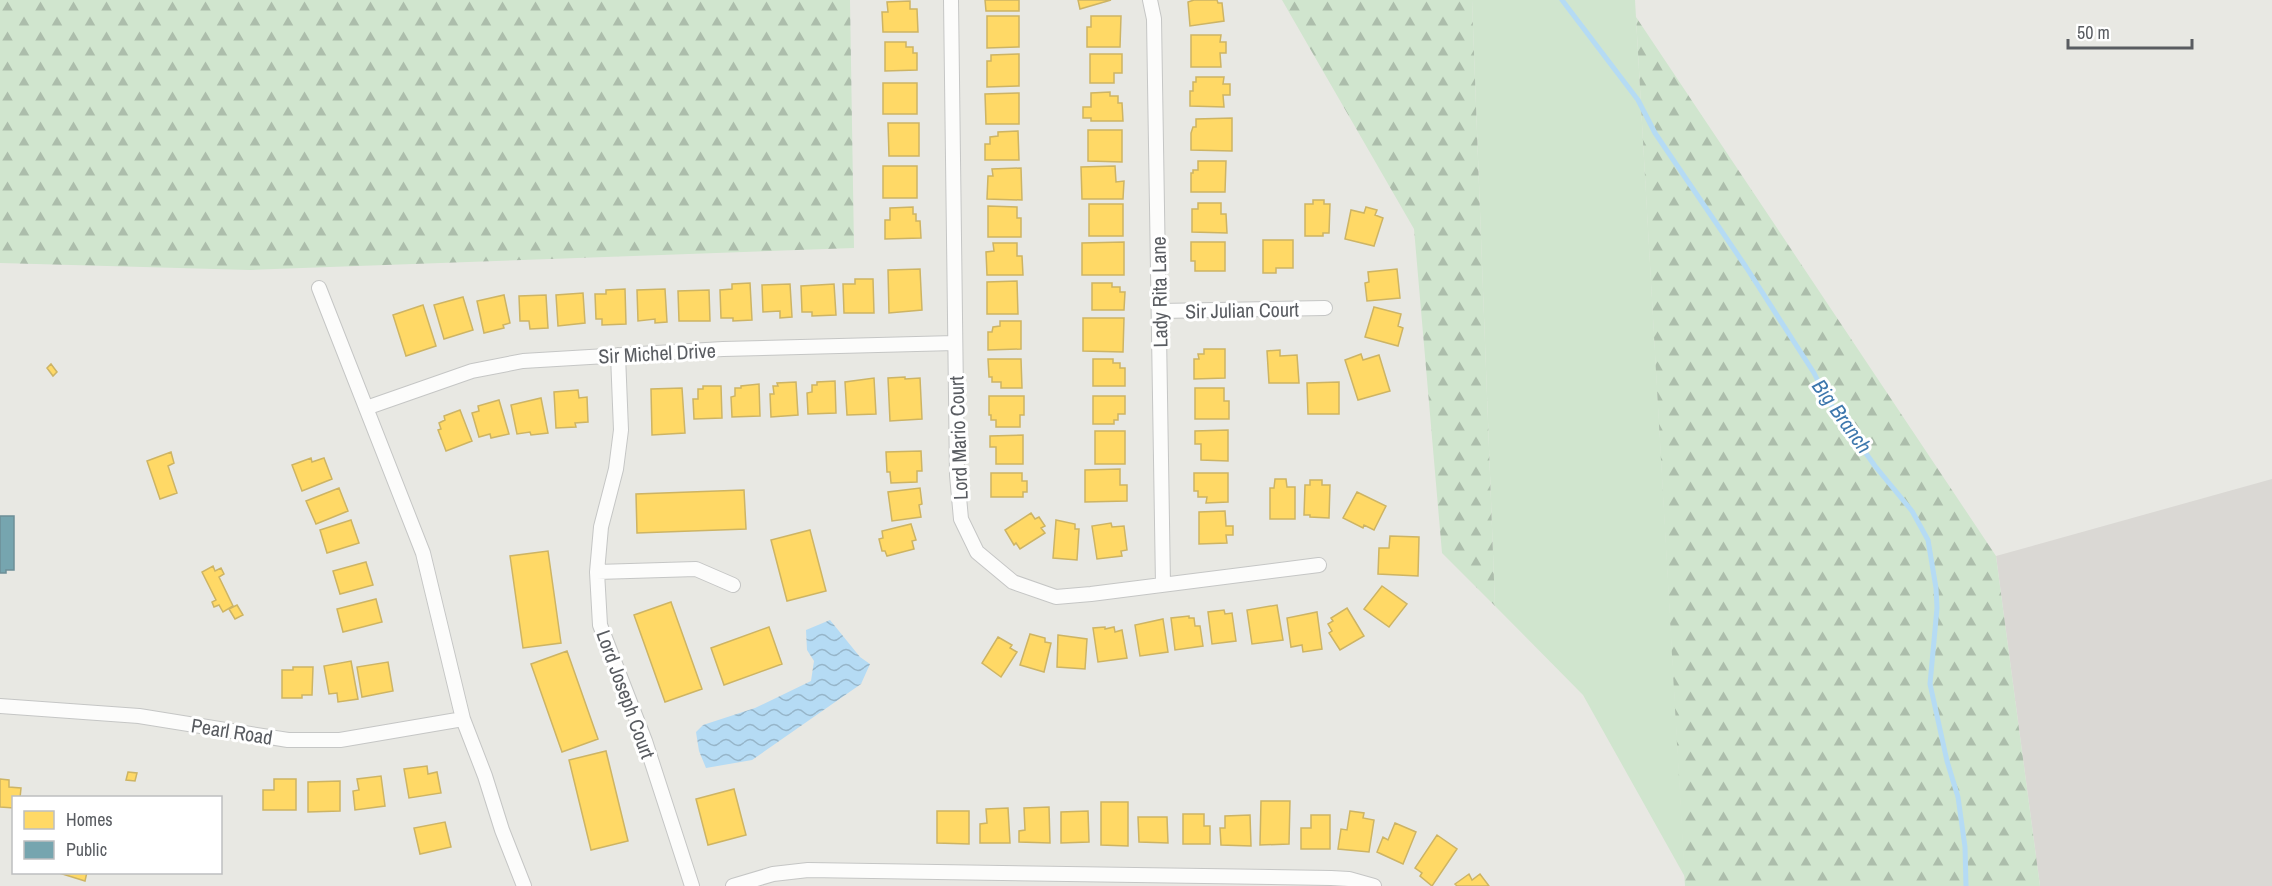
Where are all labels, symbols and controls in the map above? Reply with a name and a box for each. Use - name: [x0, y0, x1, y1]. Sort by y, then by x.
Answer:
- scale bar: [2068, 12, 2192, 50]
- text: 50 m: [2077, 20, 2110, 45]
- street label: Lady Rita Lane: [1145, 236, 1173, 348]
- street label: Sir Julian Court: [1185, 296, 1300, 324]
- street label: Sir Michel Drive: [598, 336, 716, 370]
- water label: Big Branch: [1805, 373, 1879, 459]
- street label: Lord Mario Court: [942, 375, 974, 500]
- street label: Lord Joseph Court: [590, 626, 662, 762]
- street label: Pearl Road: [189, 711, 275, 751]
- legend: [12, 796, 222, 874]
- text: Homes: [66, 807, 113, 832]
- text: Public: [66, 837, 107, 862]

